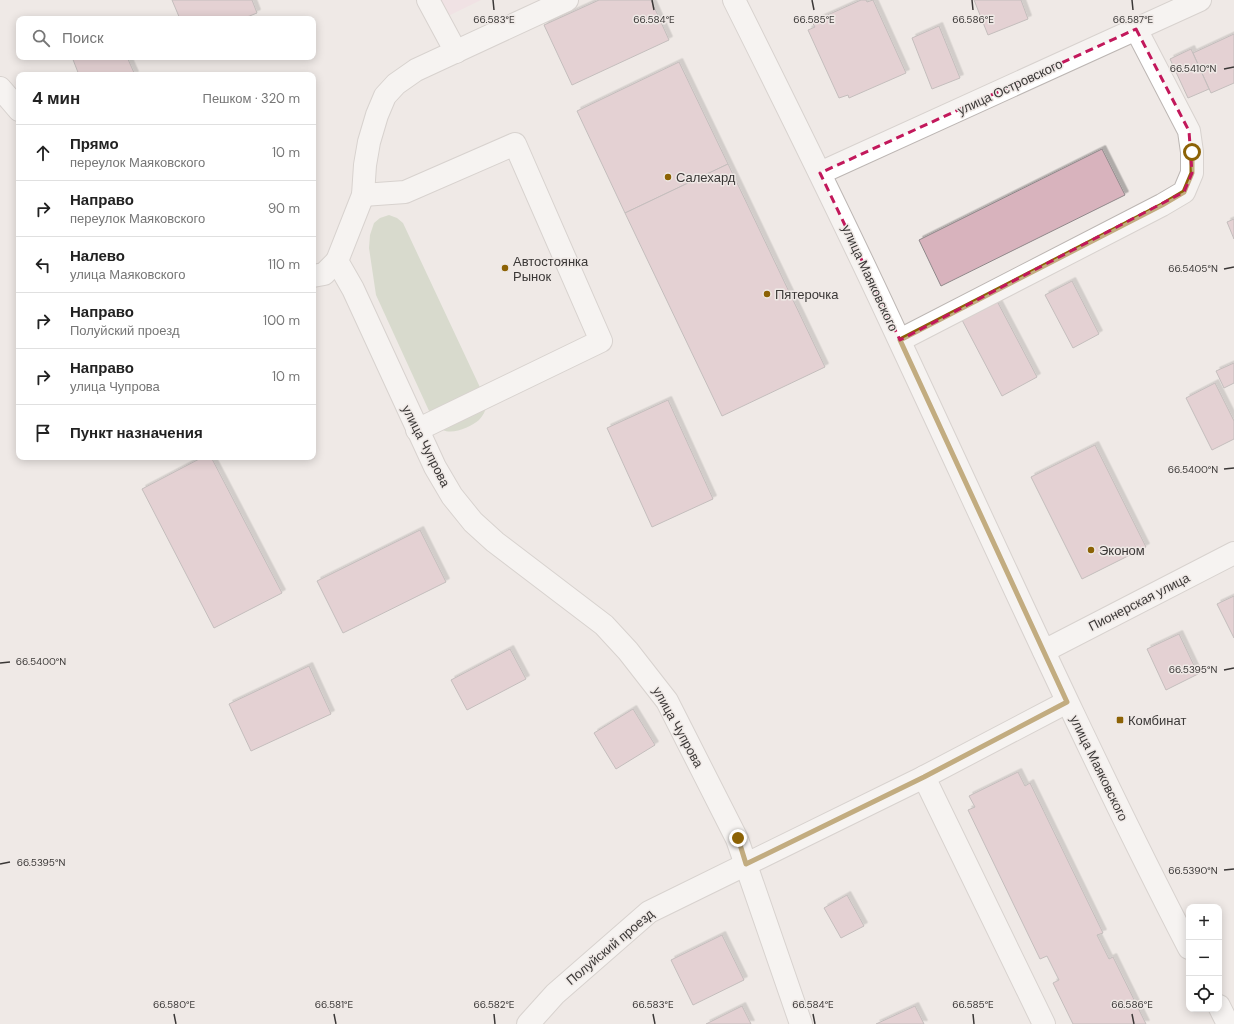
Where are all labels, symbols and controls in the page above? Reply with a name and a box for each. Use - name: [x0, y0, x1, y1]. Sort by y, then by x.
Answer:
- text: 66.583°E: [473, 13, 515, 26]
- text: 66.584°E: [633, 13, 675, 26]
- text: 66.585°E: [793, 13, 835, 26]
- text: 66.586°E: [952, 13, 994, 26]
- text: 66.587°E: [1113, 13, 1154, 26]
- search box: [16, 16, 316, 60]
- icon: search: [30, 27, 52, 49]
- text: Поиск: [62, 28, 104, 48]
- street label: улица Островского: [955, 55, 1065, 119]
- text: 66.5410°N: [1170, 62, 1216, 75]
- text: 4 мин: [32, 87, 80, 109]
- text: Пешком · 320 m: [203, 90, 300, 107]
- text: Прямо: [70, 134, 119, 154]
- icon: ahead: [32, 142, 54, 164]
- route start: [1183, 143, 1201, 161]
- text: 10 m: [272, 144, 300, 161]
- text: переулок Маяковского: [70, 154, 205, 171]
- place label: Салехард: [676, 169, 736, 186]
- marker: Салехард: [663, 172, 673, 182]
- text: Направо: [70, 190, 134, 210]
- icon: right: [32, 198, 54, 220]
- text: 90 m: [268, 200, 300, 217]
- text: переулок Маяковского: [70, 210, 205, 227]
- street label: улица Маяковского: [838, 222, 902, 334]
- text: Налево: [70, 246, 125, 266]
- place label: Автостоянка Рынок: [513, 253, 589, 285]
- icon: left: [32, 254, 54, 276]
- text: 110 m: [268, 256, 300, 273]
- text: 66.5405°N: [1168, 262, 1218, 275]
- marker: Автостоянка Рынок: [500, 263, 510, 273]
- text: улица Маяковского: [70, 266, 186, 283]
- place label: Пятерочка: [775, 286, 839, 303]
- marker: Пятерочка: [762, 289, 772, 299]
- text: Направо: [70, 302, 134, 322]
- icon: right: [32, 310, 54, 332]
- text: 100 m: [263, 312, 300, 329]
- text: Полуйский проезд: [70, 322, 180, 339]
- text: Направо: [70, 358, 134, 378]
- icon: right: [32, 366, 54, 388]
- text: 10 m: [272, 368, 300, 385]
- text: улица Чупрова: [70, 378, 160, 395]
- street label: улица Чупрова: [398, 402, 454, 491]
- icon: arrive: [32, 422, 54, 444]
- text: Пункт назначения: [70, 423, 203, 443]
- text: 66.5400°N: [1168, 463, 1218, 476]
- place label: Эконом: [1099, 542, 1145, 559]
- marker: Эконом: [1086, 545, 1096, 555]
- street label: Пионерская улица: [1086, 569, 1193, 635]
- text: 66.5400°N: [16, 655, 66, 668]
- text: 66.5395°N: [1169, 663, 1217, 676]
- street label: улица Чупрова: [649, 684, 708, 771]
- street label: улица Маяковского: [1066, 712, 1132, 824]
- place label: Комбинат: [1128, 712, 1186, 729]
- marker: Комбинат: [1115, 715, 1125, 725]
- route end: [729, 829, 747, 847]
- text: 66.5395°N: [17, 856, 65, 869]
- text: 66.5390°N: [1168, 864, 1218, 877]
- map controls: [1186, 904, 1222, 1012]
- button: +: [1186, 904, 1222, 940]
- street label: Полуйский проезд: [563, 905, 658, 989]
- button: −: [1186, 940, 1222, 976]
- button: locate: [1186, 976, 1222, 1012]
- text: 66.580°E: [153, 998, 195, 1011]
- text: 66.581°E: [315, 998, 354, 1011]
- text: 66.582°E: [474, 998, 515, 1011]
- text: 66.583°E: [632, 998, 674, 1011]
- text: 66.584°E: [792, 998, 834, 1011]
- text: 66.585°E: [952, 998, 994, 1011]
- text: 66.586°E: [1111, 998, 1153, 1011]

